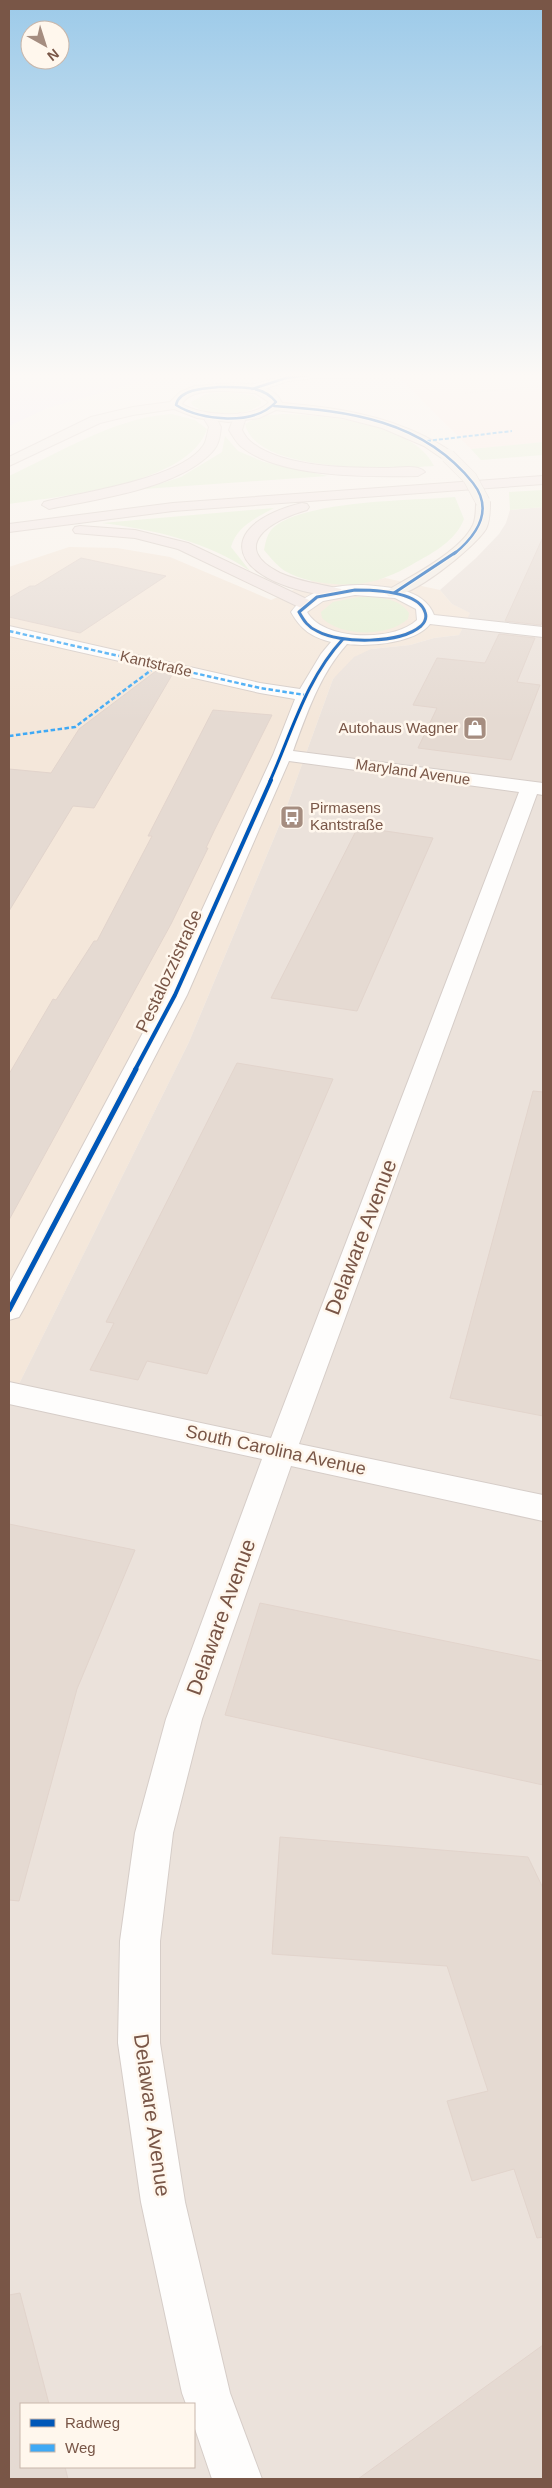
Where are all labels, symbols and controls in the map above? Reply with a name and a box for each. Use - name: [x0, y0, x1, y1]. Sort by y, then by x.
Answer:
- north arrow: [20, 20, 70, 70]
- text: N: [44, 46, 62, 65]
- street label: Kantstraße: [118, 647, 194, 680]
- shop icon: Autohaus Wagner: [462, 715, 488, 741]
- place label: Autohaus Wagner: [338, 719, 458, 736]
- street label: Maryland Avenue: [355, 755, 472, 788]
- place label: Pirmasens Kantstraße: [310, 799, 383, 833]
- bus stop icon: Pirmasens Kantstraße: [279, 804, 305, 830]
- street label: Pestalozzistraße: [132, 906, 206, 1036]
- street label: Delaware Avenue: [320, 1156, 401, 1318]
- street label: South Carolina Avenue: [184, 1421, 368, 1479]
- street label: Delaware Avenue: [182, 1536, 259, 1698]
- street label: Delaware Avenue: [130, 2032, 175, 2198]
- legend: [20, 2403, 195, 2468]
- text: Radweg: [65, 2414, 120, 2431]
- text: Weg: [65, 2439, 96, 2456]

